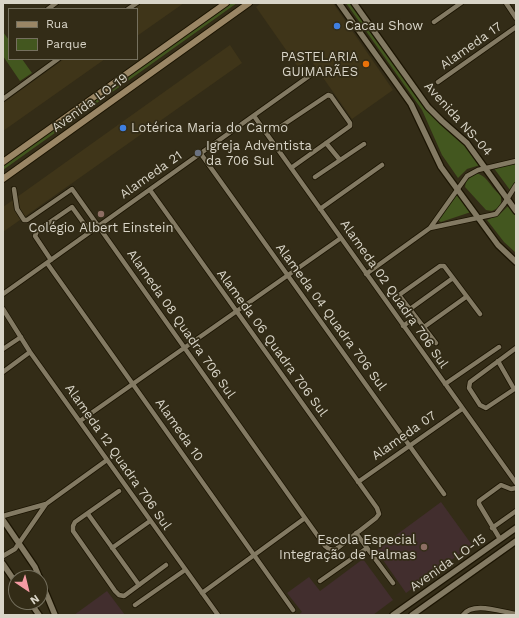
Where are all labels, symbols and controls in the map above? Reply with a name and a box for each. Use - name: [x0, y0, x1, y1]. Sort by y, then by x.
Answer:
- legend: [8, 8, 138, 60]
- text: Rua: [46, 17, 68, 31]
- place label: Cacau Show: [345, 18, 423, 34]
- street label: Alameda 17: [437, 19, 505, 73]
- marker: Cacau Show: [332, 21, 342, 31]
- text: Parque: [46, 37, 87, 51]
- place label: PASTELARIA GUIMARÃES: [281, 49, 358, 80]
- marker: PASTELARIA GUIMARÃES: [361, 59, 371, 69]
- street label: Avenida LO-19: [49, 70, 131, 136]
- street label: Avenida NS-04: [421, 79, 495, 159]
- place label: Lotérica Maria do Carmo: [131, 120, 288, 136]
- marker: Lotérica Maria do Carmo: [118, 123, 128, 133]
- place label: Igreja Adventista da 706 Sul: [206, 138, 312, 169]
- street label: Alameda 21: [117, 148, 185, 202]
- marker: Igreja Adventista da 706 Sul: [193, 148, 203, 158]
- marker: Colégio Albert Einstein: [96, 209, 106, 219]
- street label: Alameda 02 Quadra 706 Sul: [337, 217, 451, 371]
- place label: Colégio Albert Einstein: [29, 220, 173, 236]
- street label: Alameda 04 Quadra 706 Sul: [272, 240, 390, 394]
- street label: Alameda 08 Quadra 706 Sul: [124, 247, 238, 401]
- street label: Alameda 06 Quadra 706 Sul: [213, 266, 331, 420]
- street label: Alameda 12 Quadra 706 Sul: [62, 381, 174, 533]
- street label: Alameda 10: [152, 396, 206, 464]
- street label: Alameda 07: [369, 408, 439, 464]
- street label: Avenida LO-15: [407, 531, 489, 595]
- place label: Escola Especial Integração de Palmas: [279, 532, 416, 563]
- marker: Escola Especial Integração de Palmas: [419, 542, 429, 552]
- north arrow: [8, 570, 48, 610]
- text: N: [28, 592, 42, 607]

